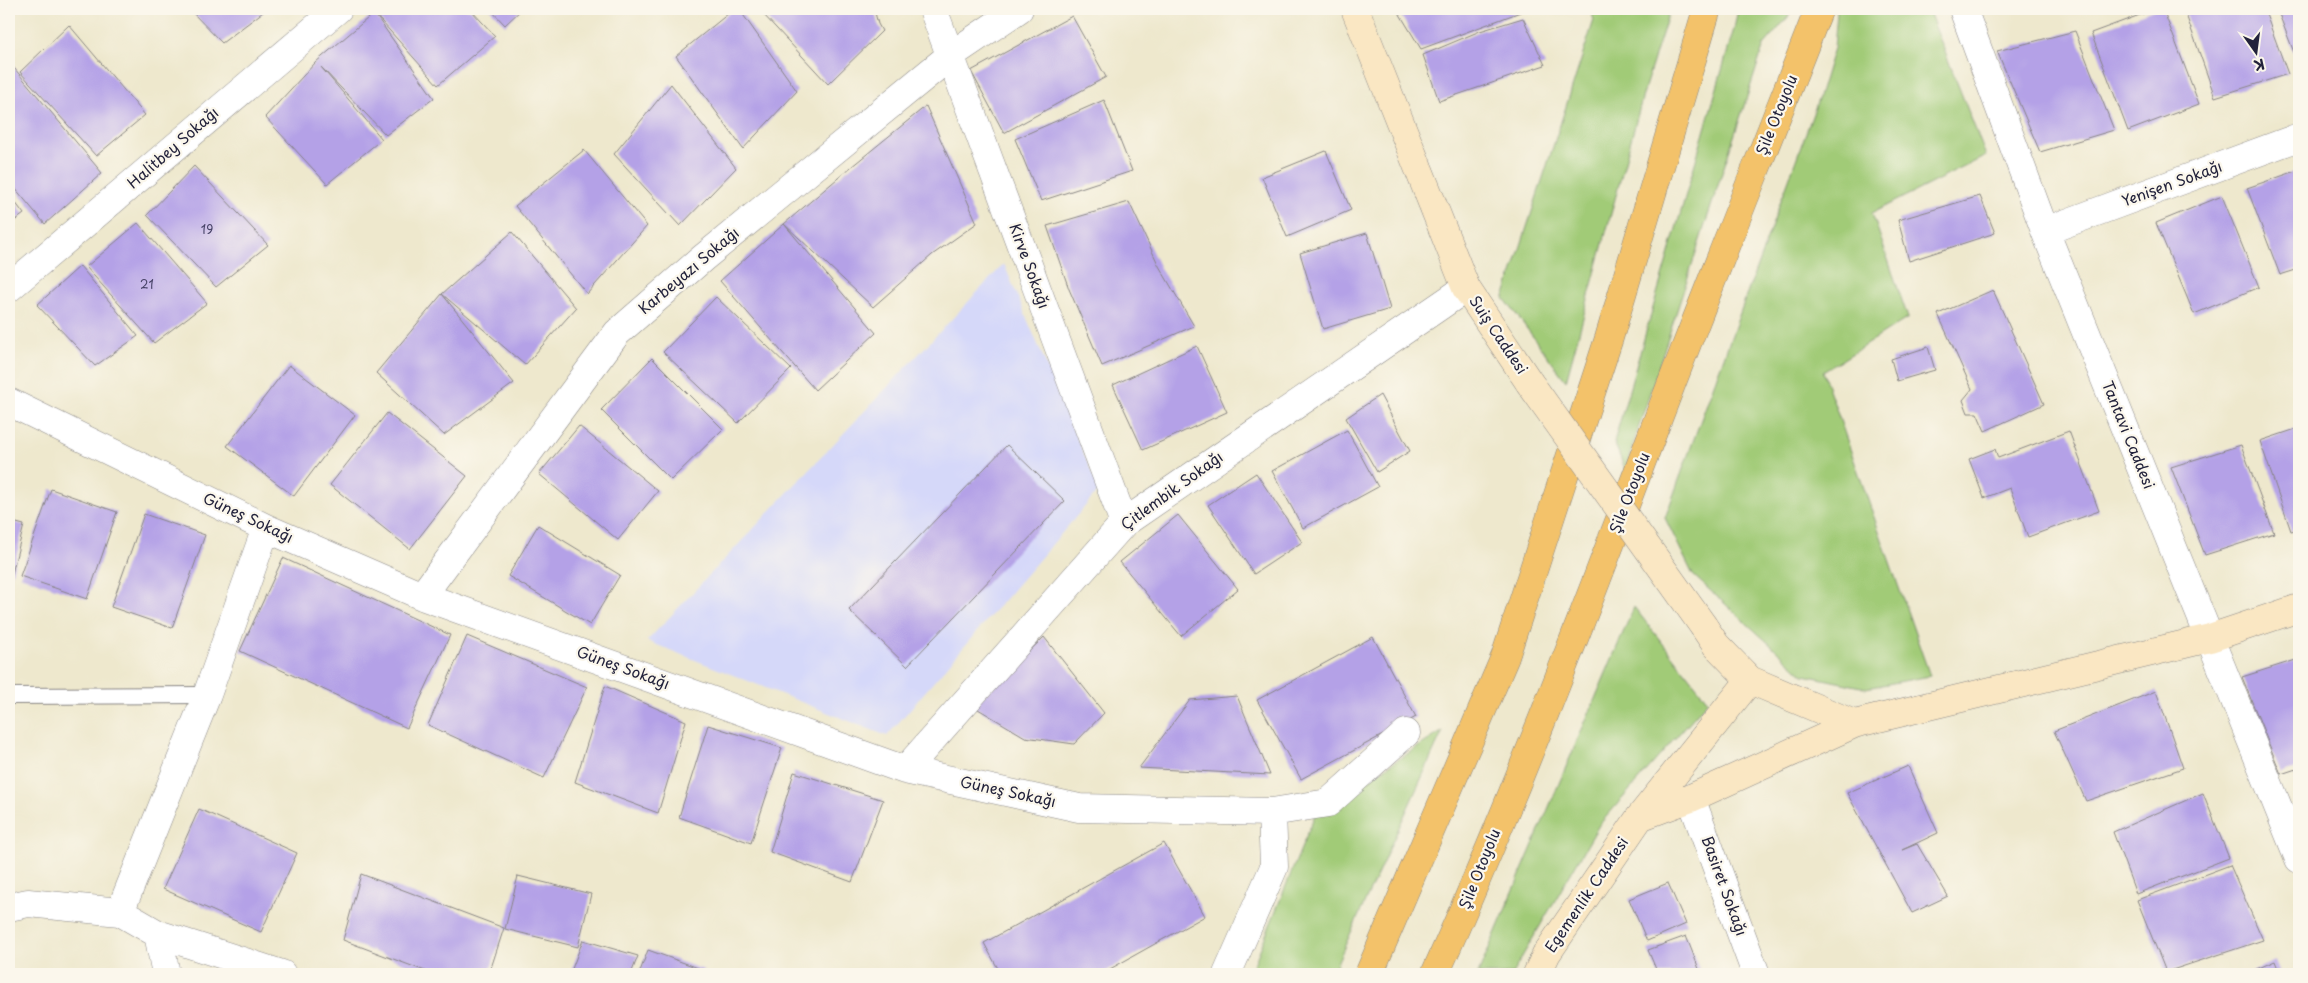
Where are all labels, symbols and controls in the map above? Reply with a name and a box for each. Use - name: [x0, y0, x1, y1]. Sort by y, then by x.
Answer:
- north arrow: [2230, 28, 2280, 78]
- text: K: [2252, 54, 2267, 77]
- street label: Şile Otoyolu: [1749, 71, 1802, 158]
- street label: Halitbey Sokağı: [121, 101, 223, 193]
- street label: Yenişen Sokağı: [2118, 154, 2225, 211]
- house number: 19: [201, 220, 213, 238]
- street label: Kirve Sokağı: [1004, 220, 1056, 311]
- street label: Karbeyazı Sokağı: [633, 221, 743, 319]
- house number: 21: [140, 275, 154, 293]
- street label: Suiş Caddesi: [1464, 290, 1534, 378]
- street label: Tantavi Caddesi: [2097, 377, 2162, 492]
- street label: Çitlembik Sokağı: [1115, 445, 1227, 535]
- street label: Şile Otoyolu: [1603, 449, 1655, 536]
- street label: Güneş Sokağı: [200, 486, 298, 548]
- street label: Güneş Sokağı: [574, 639, 673, 694]
- street label: Güneş Sokağı: [958, 769, 1058, 812]
- street label: Şile Otoyolu: [1452, 825, 1505, 912]
- street label: Egemenlik Caddesi: [1538, 832, 1633, 957]
- street label: Basiret Sokağı: [1697, 832, 1754, 939]

